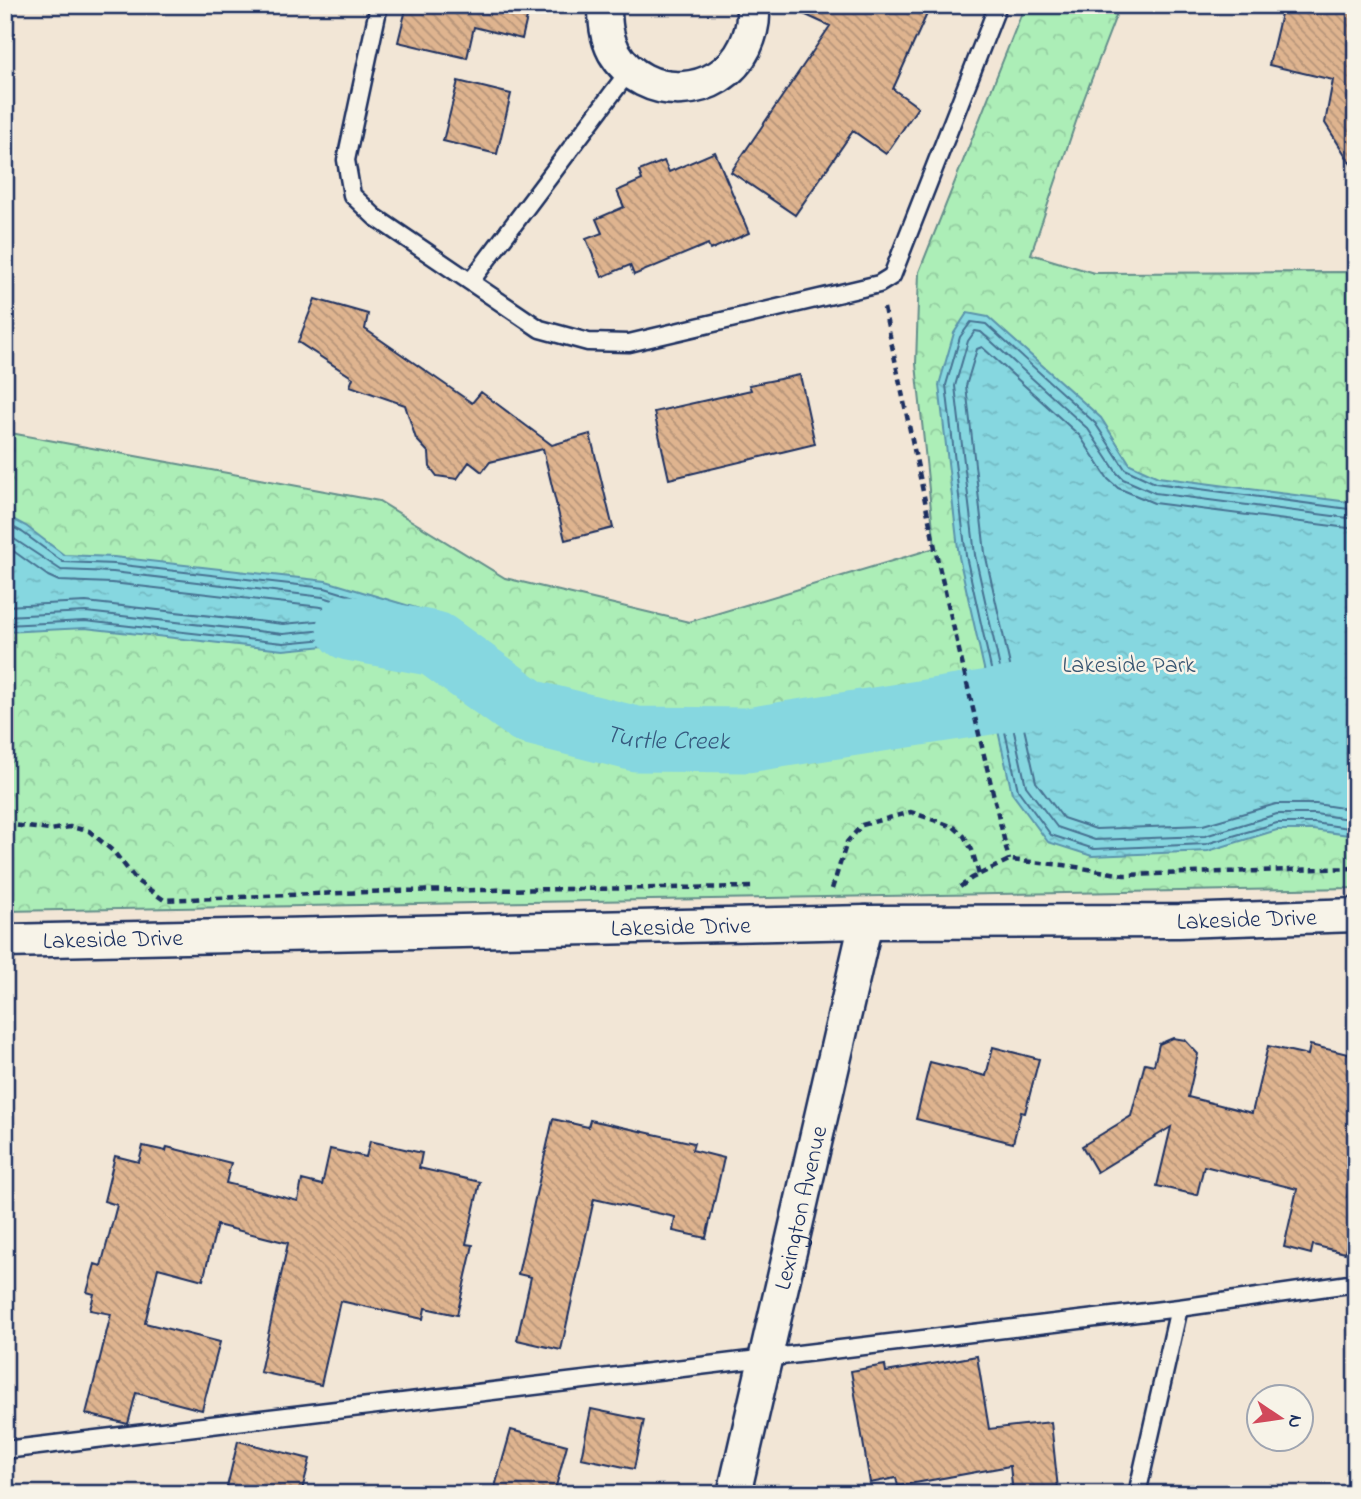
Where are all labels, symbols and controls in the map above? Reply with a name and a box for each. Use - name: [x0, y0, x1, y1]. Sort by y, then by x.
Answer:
- park label: Lakeside Park: [1062, 649, 1196, 684]
- water label: Turtle Creek: [600, 716, 731, 762]
- street label: Lakeside Drive: [1176, 901, 1318, 941]
- street label: Lakeside Drive: [610, 910, 752, 948]
- street label: Lakeside Drive: [43, 922, 184, 960]
- street label: Lexington Avenue: [767, 1122, 838, 1294]
- north arrow: [1246, 1384, 1316, 1454]
- text: N: [1279, 1412, 1309, 1431]

